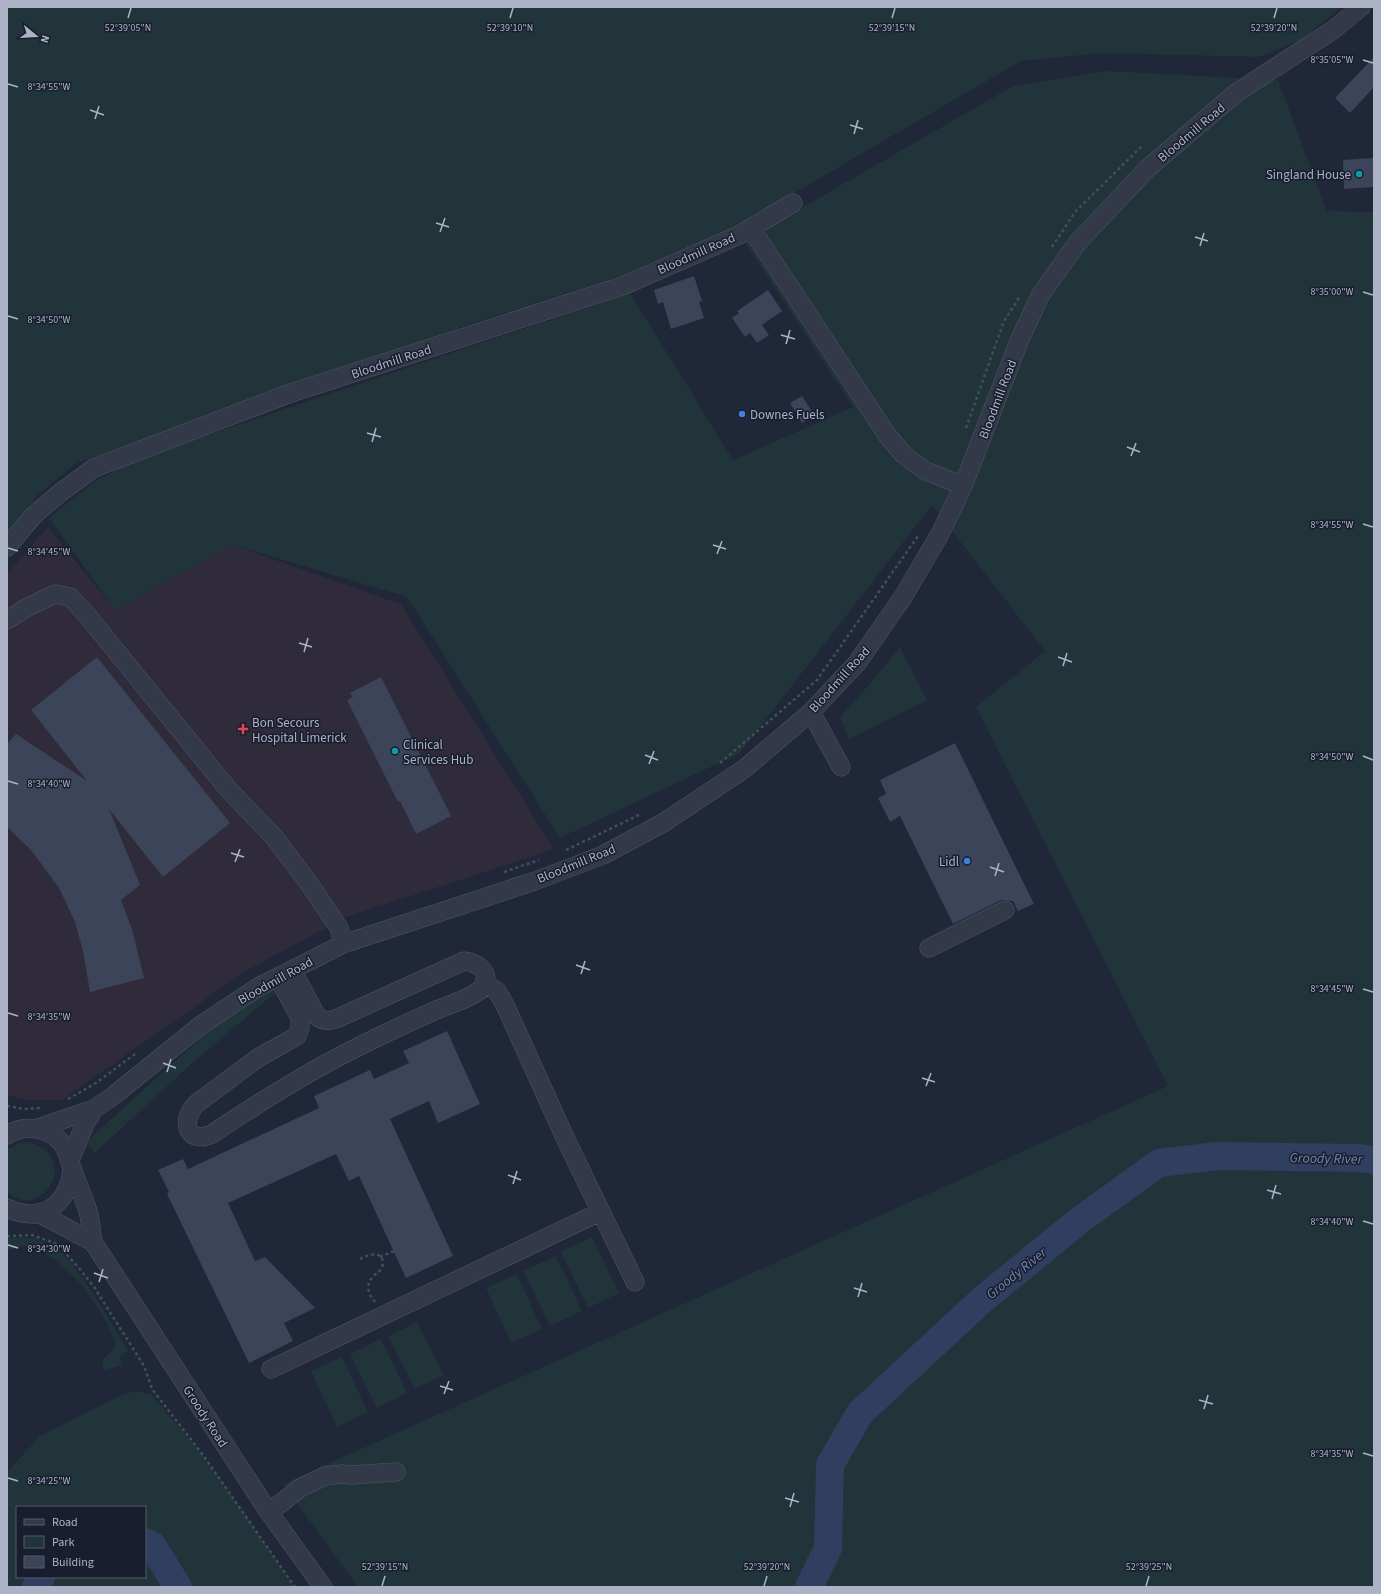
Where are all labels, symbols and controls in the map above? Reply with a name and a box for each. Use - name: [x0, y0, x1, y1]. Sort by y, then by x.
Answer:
- north arrow: [16, 16, 56, 56]
- text: 52°39'05"N: [105, 21, 151, 35]
- text: 52°39'10"N: [487, 21, 533, 35]
- text: 52°39'15"N: [869, 21, 915, 35]
- text: 52°39'20"N: [1251, 21, 1297, 35]
- text: N: [37, 33, 53, 45]
- text: 8°35'05"W: [1311, 53, 1354, 67]
- text: 8°34'55"W: [28, 80, 71, 94]
- street label: Bloodmill Road: [1154, 99, 1229, 166]
- place label: Singland House: [1266, 166, 1351, 184]
- marker: Singland House: [1354, 169, 1364, 179]
- street label: Bloodmill Road: [655, 229, 738, 279]
- text: 8°35'00"W: [1311, 285, 1354, 299]
- text: 8°34'50"W: [28, 313, 71, 327]
- street label: Bloodmill Road: [349, 341, 434, 383]
- street label: Bloodmill Road: [975, 357, 1021, 442]
- place label: Downes Fuels: [750, 406, 825, 424]
- marker: Downes Fuels: [737, 409, 747, 419]
- text: 8°34'55"W: [1311, 518, 1354, 532]
- text: 8°34'45"W: [28, 545, 71, 559]
- street label: Bloodmill Road: [805, 643, 874, 717]
- place label: Bon Secours Hospital Limerick: [252, 714, 347, 747]
- marker: Bon Secours Hospital Limerick: [237, 723, 249, 735]
- place label: Clinical Services Hub: [403, 736, 473, 769]
- marker: Clinical Services Hub: [390, 746, 400, 756]
- text: 8°34'50"W: [1311, 750, 1354, 764]
- text: 8°34'40"W: [28, 777, 71, 791]
- street label: Bloodmill Road: [534, 840, 618, 888]
- place label: Lidl: [939, 853, 959, 871]
- marker: Lidl: [962, 856, 972, 866]
- street label: Bloodmill Road: [235, 953, 316, 1009]
- text: 8°34'45"W: [1311, 982, 1354, 996]
- text: 8°34'35"W: [28, 1010, 71, 1024]
- water label: Groody River: [1289, 1148, 1364, 1170]
- text: 8°34'40"W: [1311, 1215, 1354, 1229]
- text: 8°34'30"W: [28, 1242, 71, 1256]
- water label: Groody River: [982, 1242, 1052, 1304]
- street label: Groody Road: [178, 1382, 232, 1451]
- text: 8°34'35"W: [1311, 1447, 1354, 1461]
- text: 8°34'25"W: [28, 1474, 71, 1488]
- legend: [16, 1506, 146, 1578]
- text: Road: [52, 1514, 78, 1531]
- text: Park: [52, 1534, 74, 1551]
- text: Building: [52, 1554, 94, 1571]
- text: 52°39'15"N: [362, 1560, 408, 1574]
- text: 52°39'20"N: [744, 1560, 790, 1574]
- text: 52°39'25"N: [1126, 1560, 1172, 1574]

